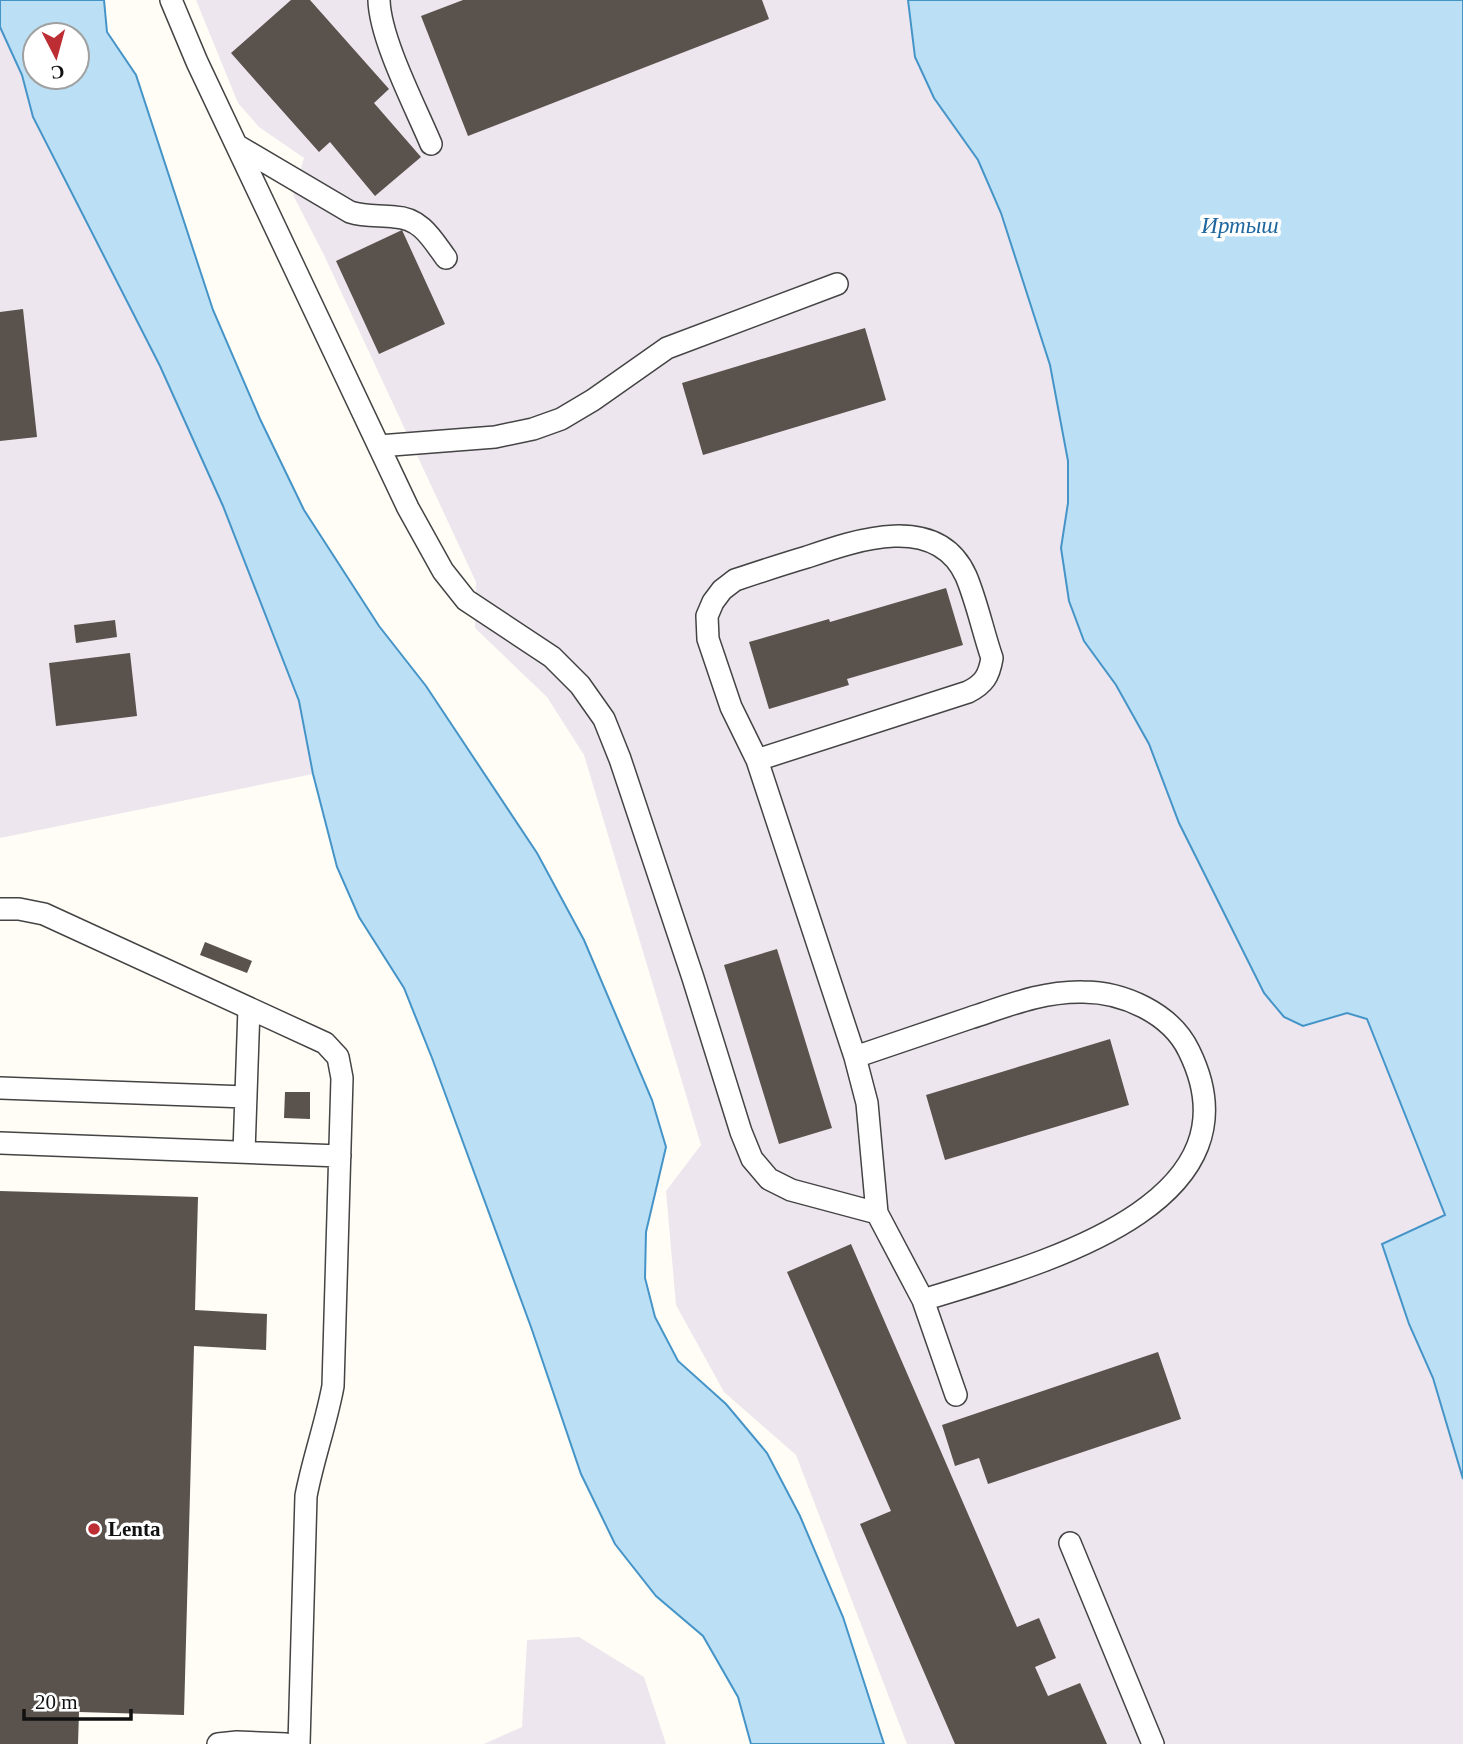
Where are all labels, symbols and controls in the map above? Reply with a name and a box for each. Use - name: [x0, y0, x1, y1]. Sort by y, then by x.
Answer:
- north arrow: [21, 21, 91, 91]
- text: С: [50, 61, 66, 84]
- water label: Иртыш: [1200, 213, 1279, 238]
- place label: Lenta: [108, 1517, 161, 1541]
- marker: Lenta: [86, 1521, 102, 1537]
- scale bar: [24, 1678, 131, 1722]
- text: 20 m: [35, 1690, 78, 1714]

